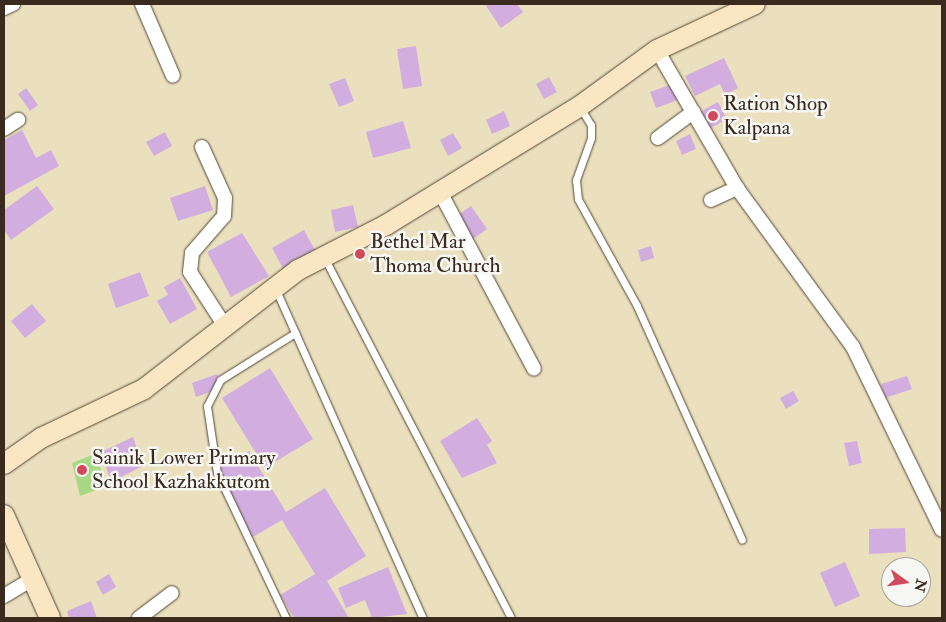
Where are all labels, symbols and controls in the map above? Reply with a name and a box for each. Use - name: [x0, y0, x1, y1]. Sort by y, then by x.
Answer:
- place label: Ration Shop Kalpana: [723, 91, 828, 141]
- marker: Ration Shop Kalpana: [707, 110, 719, 122]
- place label: Bethel Mar Thoma Church: [370, 229, 500, 279]
- marker: Bethel Mar Thoma Church: [354, 248, 366, 260]
- place label: Sainik Lower Primary School Kazhakkutom: [92, 445, 275, 495]
- marker: Sainik Lower Primary School Kazhakkutom: [76, 464, 88, 476]
- north arrow: [881, 557, 931, 607]
- text: N: [910, 577, 930, 594]

